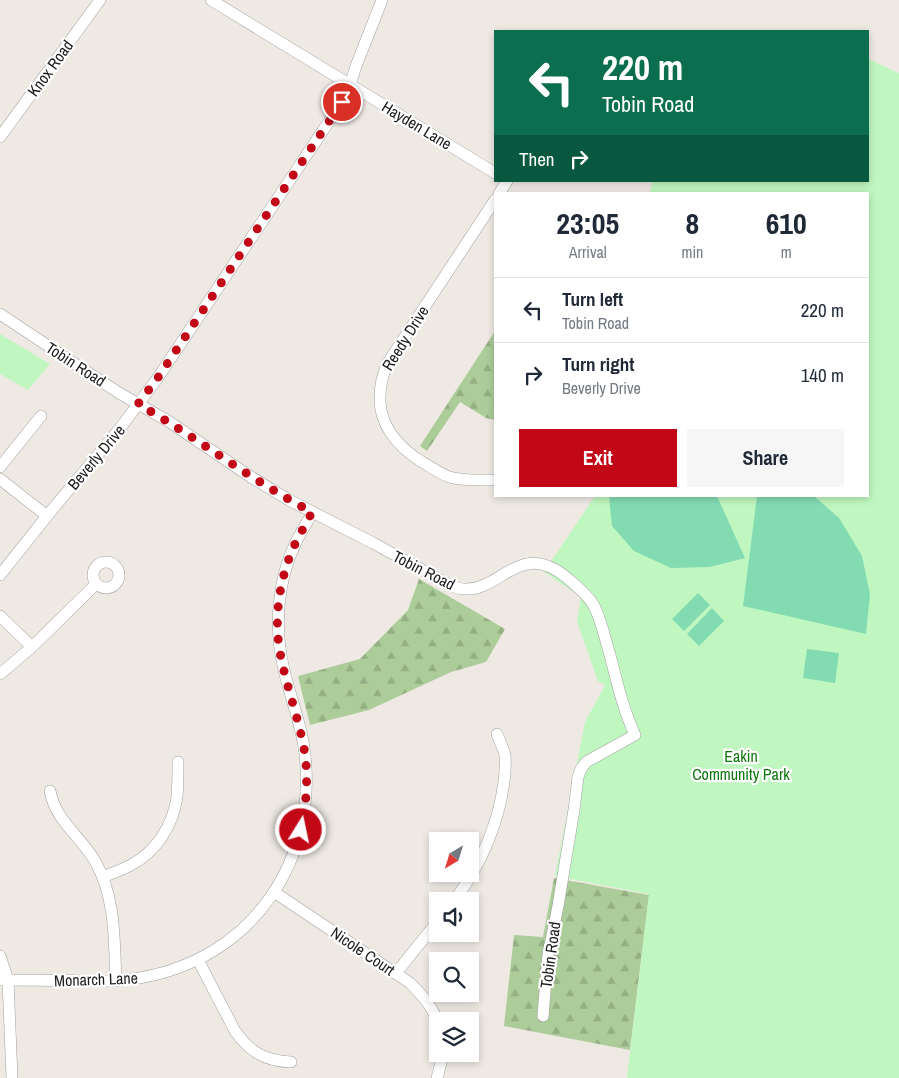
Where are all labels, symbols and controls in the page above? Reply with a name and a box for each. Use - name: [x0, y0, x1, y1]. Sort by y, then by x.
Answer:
- street label: Knox Road: [22, 35, 78, 101]
- text: 220 m: [602, 44, 683, 91]
- icon: left: [519, 50, 584, 115]
- pin: [321, 81, 363, 123]
- icon: arrive: [328, 88, 356, 116]
- text: Tobin Road: [602, 89, 694, 119]
- street label: Hayden Lane: [378, 95, 456, 155]
- icon: right: [565, 145, 593, 173]
- text: Then: [519, 146, 555, 172]
- text: 23:05: [556, 203, 619, 243]
- text: 8: [686, 203, 699, 243]
- text: 610: [766, 203, 807, 243]
- text: Arrival: [569, 241, 607, 263]
- text: min: [681, 241, 703, 263]
- text: m: [781, 241, 792, 263]
- text: Turn left: [562, 286, 623, 312]
- icon: left: [519, 296, 547, 324]
- text: 220 m: [801, 297, 844, 323]
- street label: Reedy Drive: [376, 301, 434, 375]
- text: Tobin Road: [562, 312, 629, 334]
- street label: Tobin Road: [42, 336, 110, 392]
- text: Turn right: [562, 351, 634, 377]
- icon: right: [519, 361, 547, 389]
- text: 140 m: [801, 362, 844, 388]
- text: Beverly Drive: [562, 377, 641, 399]
- street label: Beverly Drive: [62, 420, 130, 494]
- button: Exit: [519, 429, 677, 487]
- button: Share: [687, 429, 844, 487]
- street label: Tobin Road: [389, 545, 459, 595]
- park label: Eakin Community Park: [692, 745, 790, 785]
- position arrow: [274, 803, 326, 855]
- north arrow: [429, 832, 479, 882]
- map controls: [429, 832, 479, 1062]
- button: sound: [429, 892, 479, 942]
- street label: Tobin Road: [534, 920, 566, 990]
- street label: Nicole Court: [327, 921, 400, 981]
- button: search: [429, 952, 479, 1002]
- street label: Monarch Lane: [54, 967, 138, 991]
- button: layers: [429, 1012, 479, 1062]

